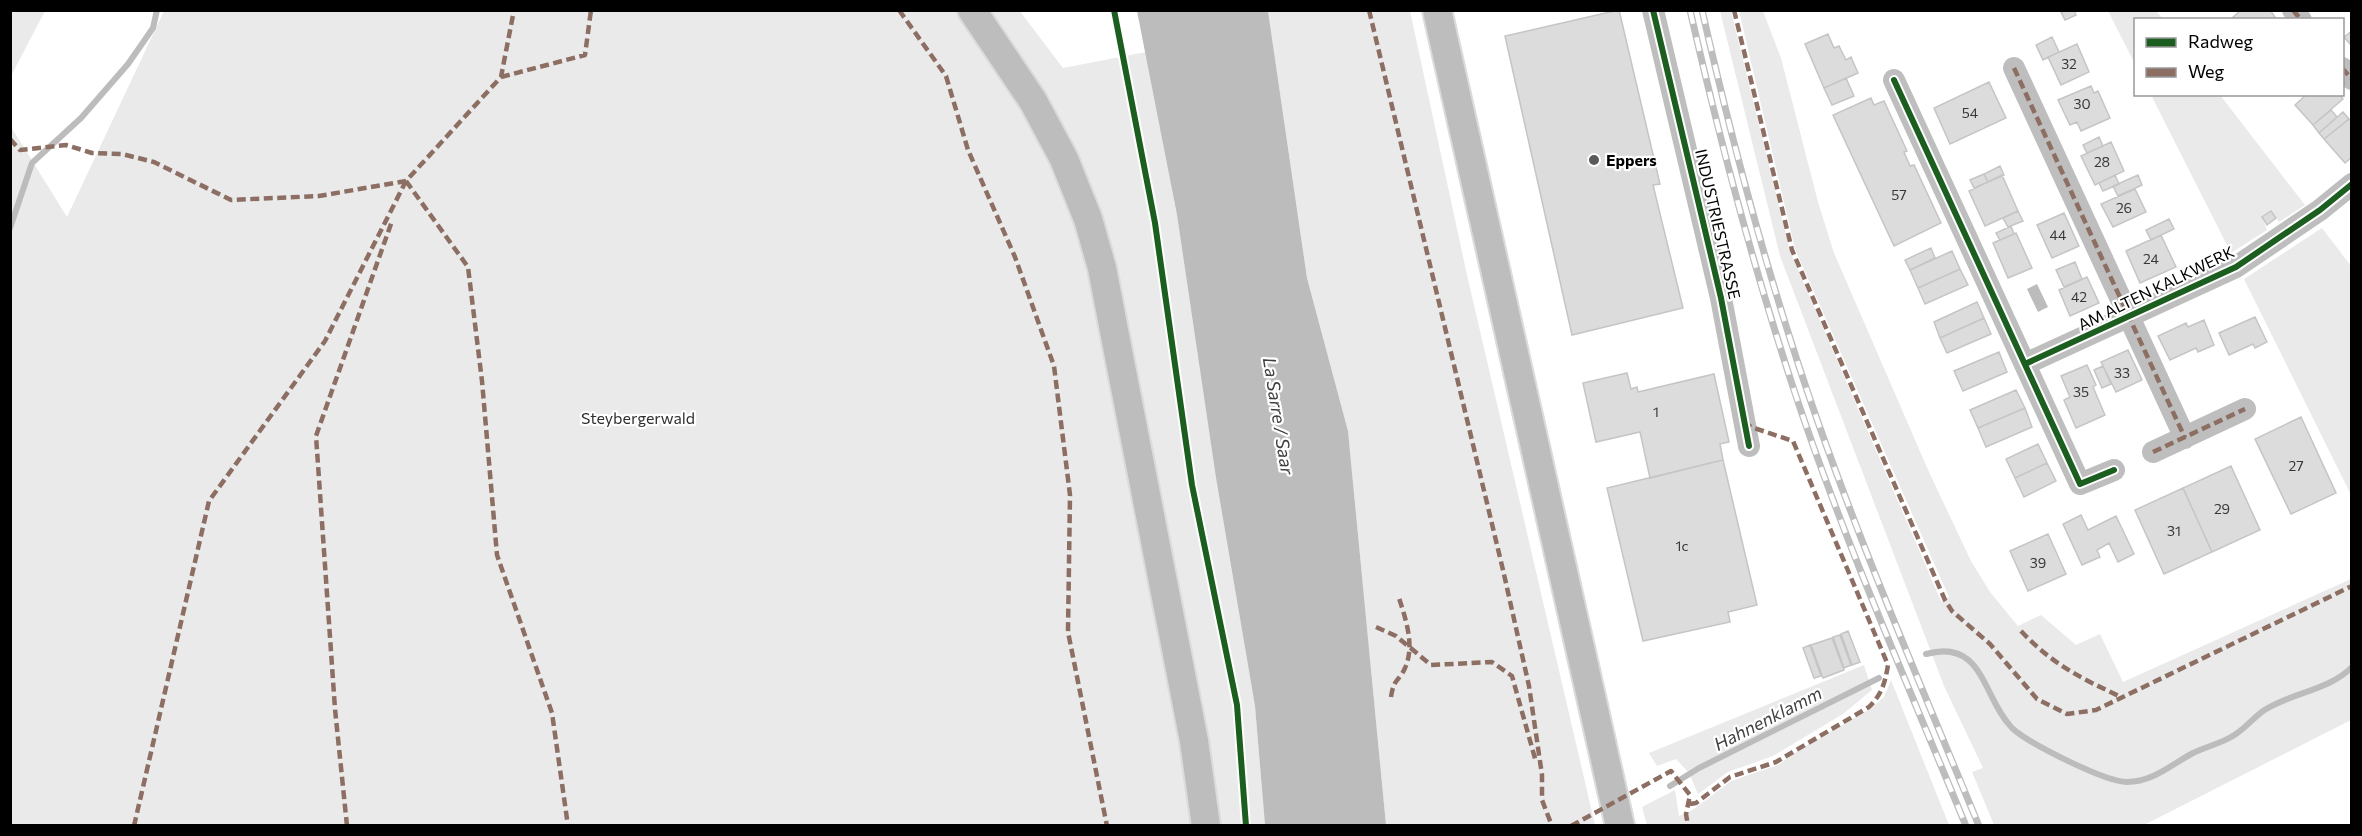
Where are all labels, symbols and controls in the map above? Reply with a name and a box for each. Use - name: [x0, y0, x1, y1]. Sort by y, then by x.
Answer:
- legend: [2134, 18, 2344, 96]
- text: Radweg: [2188, 30, 2253, 52]
- house number: 32: [2061, 55, 2077, 72]
- text: Weg: [2188, 60, 2225, 82]
- house number: 30: [2073, 95, 2091, 112]
- house number: 54: [1962, 104, 1979, 121]
- street label: INDUSTRIESTRASSE: [1692, 147, 1745, 301]
- place label: Eppers: [1606, 150, 1657, 169]
- marker: Eppers: [1587, 153, 1601, 167]
- house number: 28: [2094, 153, 2110, 170]
- house number: 57: [1891, 186, 1907, 203]
- house number: 26: [2116, 199, 2132, 216]
- house number: 44: [2050, 226, 2067, 243]
- street label: AM ALTEN KALKWERK: [2074, 241, 2237, 334]
- house number: 24: [2143, 250, 2160, 267]
- house number: 42: [2071, 288, 2087, 305]
- water label: La Sarre / Saar: [1259, 356, 1299, 477]
- house number: 33: [2114, 364, 2130, 381]
- house number: 35: [2073, 383, 2089, 400]
- house number: 1: [1653, 403, 1659, 420]
- park label: Steybergerwald: [581, 408, 695, 427]
- house number: 27: [2288, 457, 2304, 474]
- house number: 29: [2214, 500, 2230, 517]
- house number: 31: [2167, 522, 2181, 539]
- house number: 1c: [1676, 537, 1689, 554]
- house number: 39: [2030, 554, 2046, 571]
- water label: Hahnenklamm: [1710, 681, 1825, 755]

